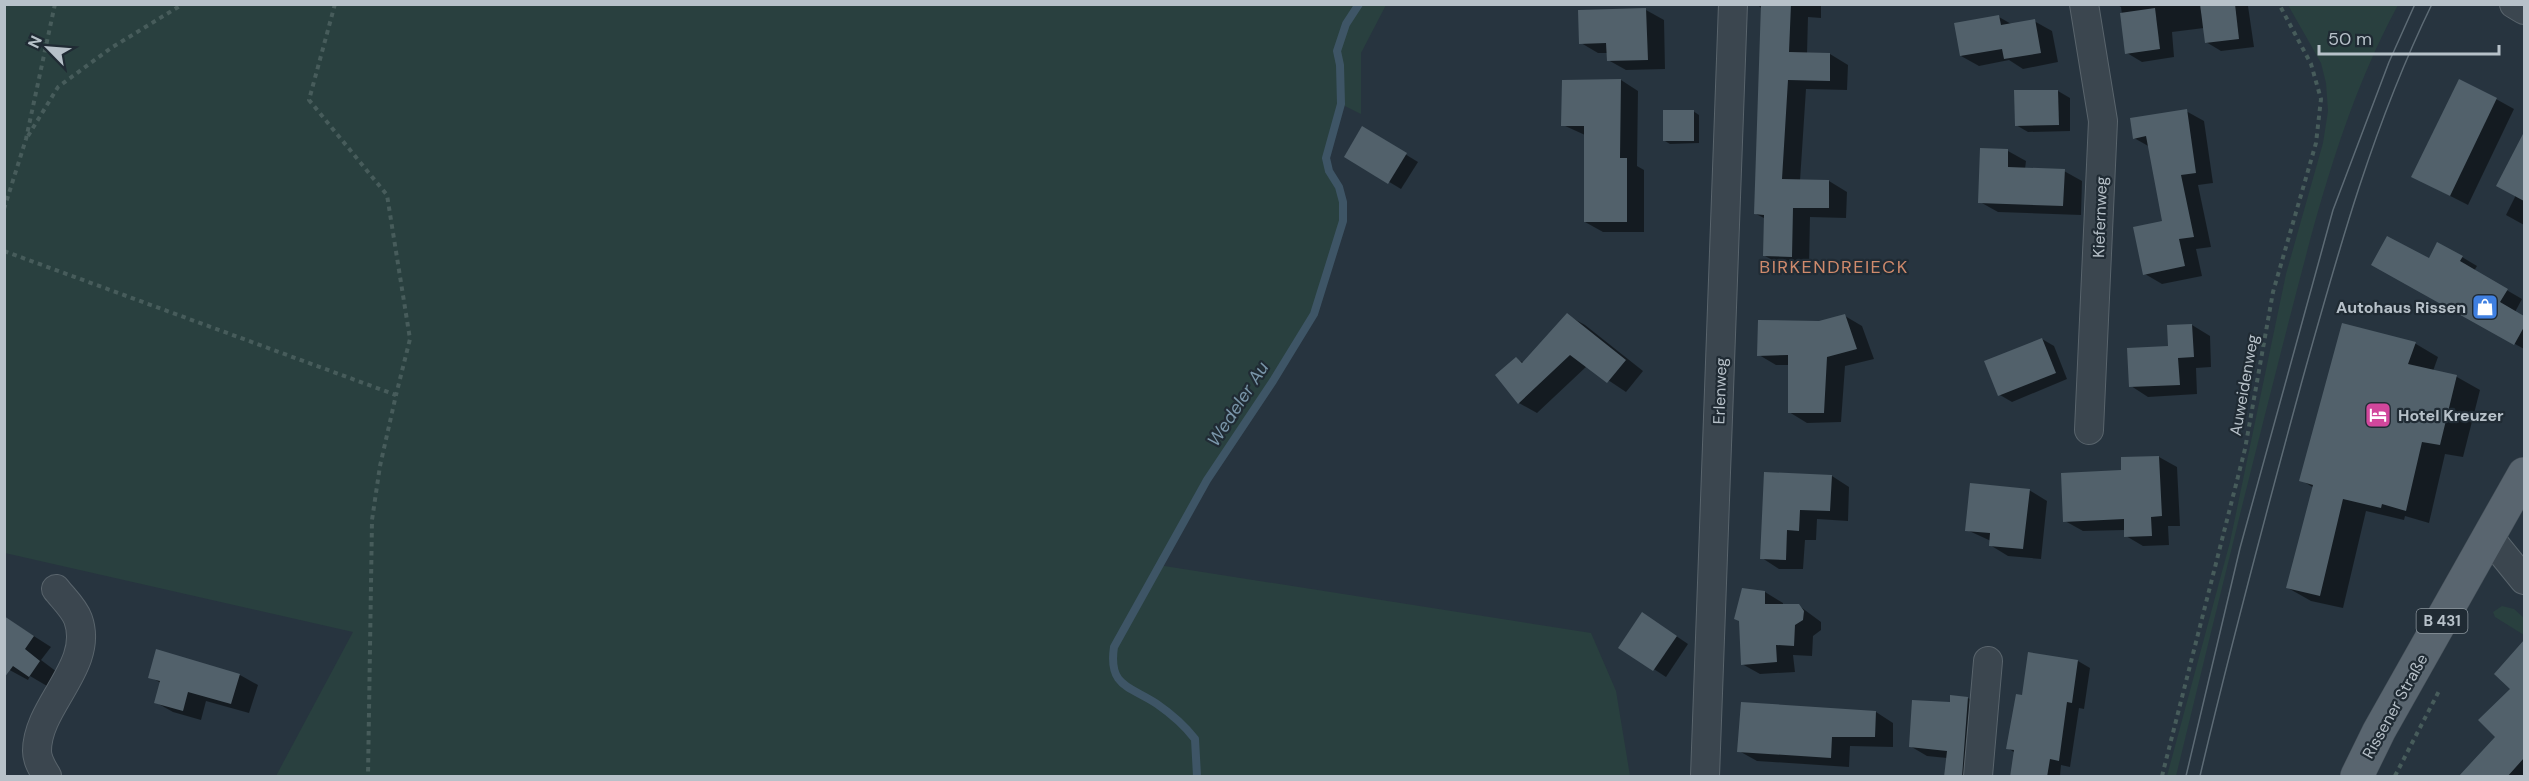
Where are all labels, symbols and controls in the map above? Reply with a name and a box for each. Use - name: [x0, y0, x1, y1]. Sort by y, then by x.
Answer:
- north arrow: [18, 18, 78, 78]
- scale bar: [2319, 18, 2499, 56]
- text: 50 m: [2328, 27, 2372, 51]
- text: N: [23, 32, 47, 52]
- street label: Kiefernweg: [2088, 176, 2112, 258]
- district label: BIRKENDREIECK: [1759, 255, 1909, 279]
- shop icon: Autohaus Rissen: [2470, 292, 2500, 322]
- place label: Autohaus Rissen: [2336, 297, 2466, 318]
- street label: Auweidenweg: [2225, 333, 2263, 437]
- water label: Wedeler Au: [1202, 357, 1274, 451]
- street label: Erlenweg: [1708, 357, 1732, 425]
- hotel icon: Hotel Kreuzer: [2363, 400, 2393, 430]
- place label: Hotel Kreuzer: [2398, 405, 2504, 426]
- road number: B 431: [2416, 609, 2468, 633]
- street label: Rissener Straße: [2358, 650, 2432, 762]

